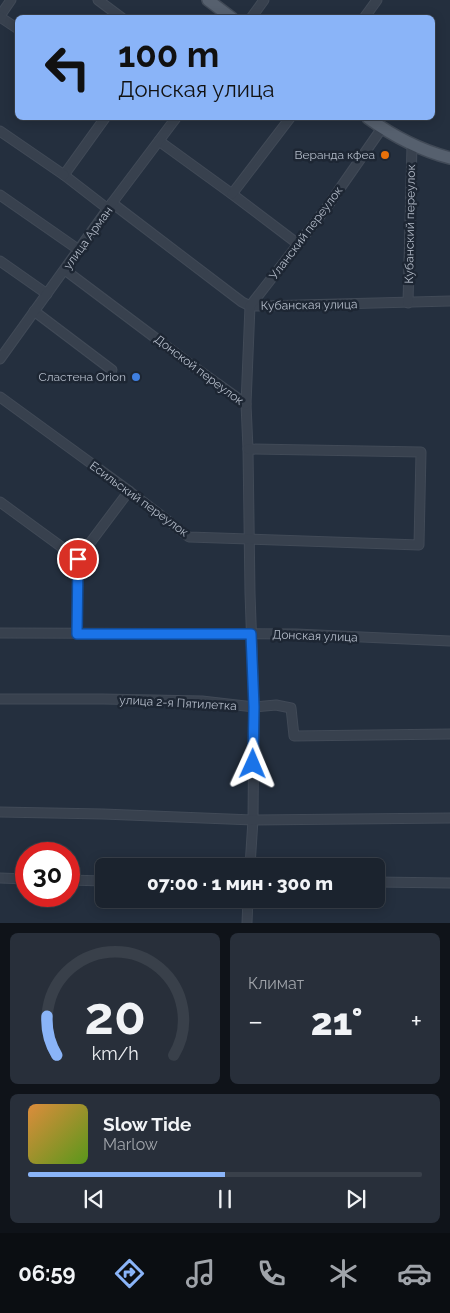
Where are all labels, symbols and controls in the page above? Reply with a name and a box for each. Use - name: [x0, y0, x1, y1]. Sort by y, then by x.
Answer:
- text: 100 m: [118, 34, 219, 75]
- icon: left: [35, 35, 100, 100]
- text: Донская улица: [118, 76, 275, 102]
- place label: Веранда кфеа: [295, 148, 375, 162]
- marker: Веранда кфеа: [379, 149, 391, 161]
- street label: Кубанский переулок: [402, 164, 418, 284]
- street label: Уланский переулок: [266, 184, 346, 282]
- street label: улица Арман: [61, 204, 115, 272]
- street label: Кубанская улица: [261, 297, 357, 313]
- street label: Донской переулок: [152, 332, 246, 408]
- place label: Сластена Orion: [39, 370, 126, 384]
- marker: Сластена Orion: [130, 371, 142, 383]
- street label: Есильский переулок: [87, 459, 191, 539]
- pin: [57, 538, 99, 580]
- icon: arrive: [64, 545, 92, 573]
- street label: Донская улица: [272, 628, 358, 644]
- street label: улица 2-я Пятилетка: [119, 693, 237, 713]
- position arrow: [226, 737, 278, 789]
- speed limit sign: 30: [15, 842, 80, 907]
- text: 07:00 · 1 мин · 300 m: [147, 872, 333, 894]
- text: Климат: [248, 974, 304, 993]
- text: 20: [84, 985, 146, 1046]
- text: 21°: [311, 999, 363, 1044]
- text: −: [248, 1005, 263, 1038]
- text: +: [410, 1005, 422, 1038]
- text: km/h: [91, 1043, 139, 1064]
- text: Slow Tide: [103, 1113, 192, 1135]
- text: Marlow: [103, 1135, 158, 1154]
- icon: previous: [80, 1185, 108, 1213]
- icon: pause: [211, 1185, 239, 1213]
- icon: next: [342, 1185, 370, 1213]
- icon: directions: [112, 1256, 147, 1291]
- icon: music: [183, 1256, 218, 1291]
- icon: phone: [254, 1256, 289, 1291]
- icon: climate: [326, 1256, 361, 1291]
- icon: car: [397, 1256, 432, 1291]
- text: 06:59: [18, 1260, 76, 1286]

